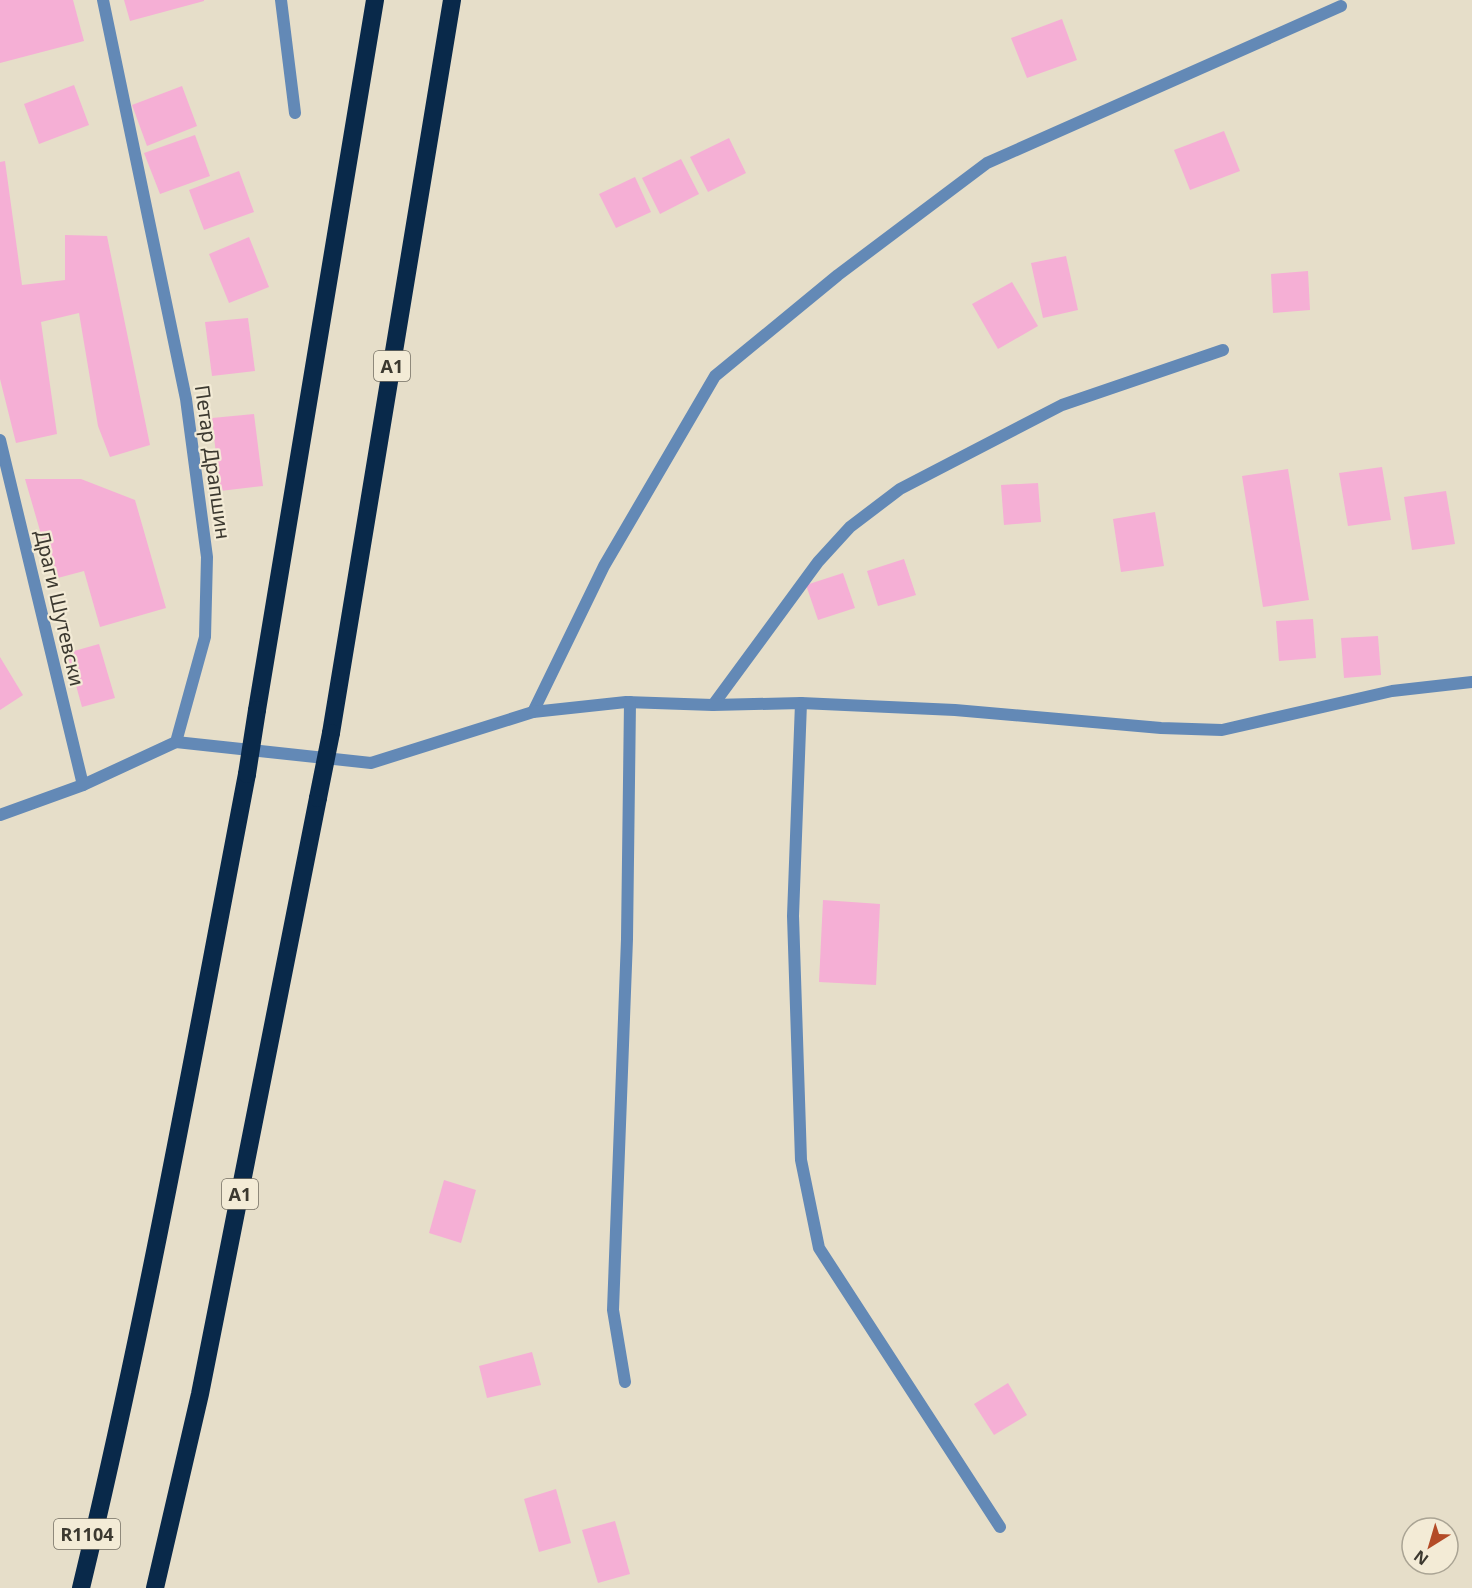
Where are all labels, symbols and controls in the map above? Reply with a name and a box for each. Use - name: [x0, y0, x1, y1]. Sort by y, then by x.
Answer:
- road number: A1: [374, 351, 410, 381]
- street label: Петар Драпшин: [189, 383, 237, 541]
- street label: Драги Шутевски: [29, 527, 91, 689]
- road number: A1: [222, 1179, 258, 1209]
- north arrow: [1400, 1516, 1460, 1576]
- road number: R1104: [54, 1519, 120, 1549]
- text: N: [1409, 1545, 1433, 1571]

